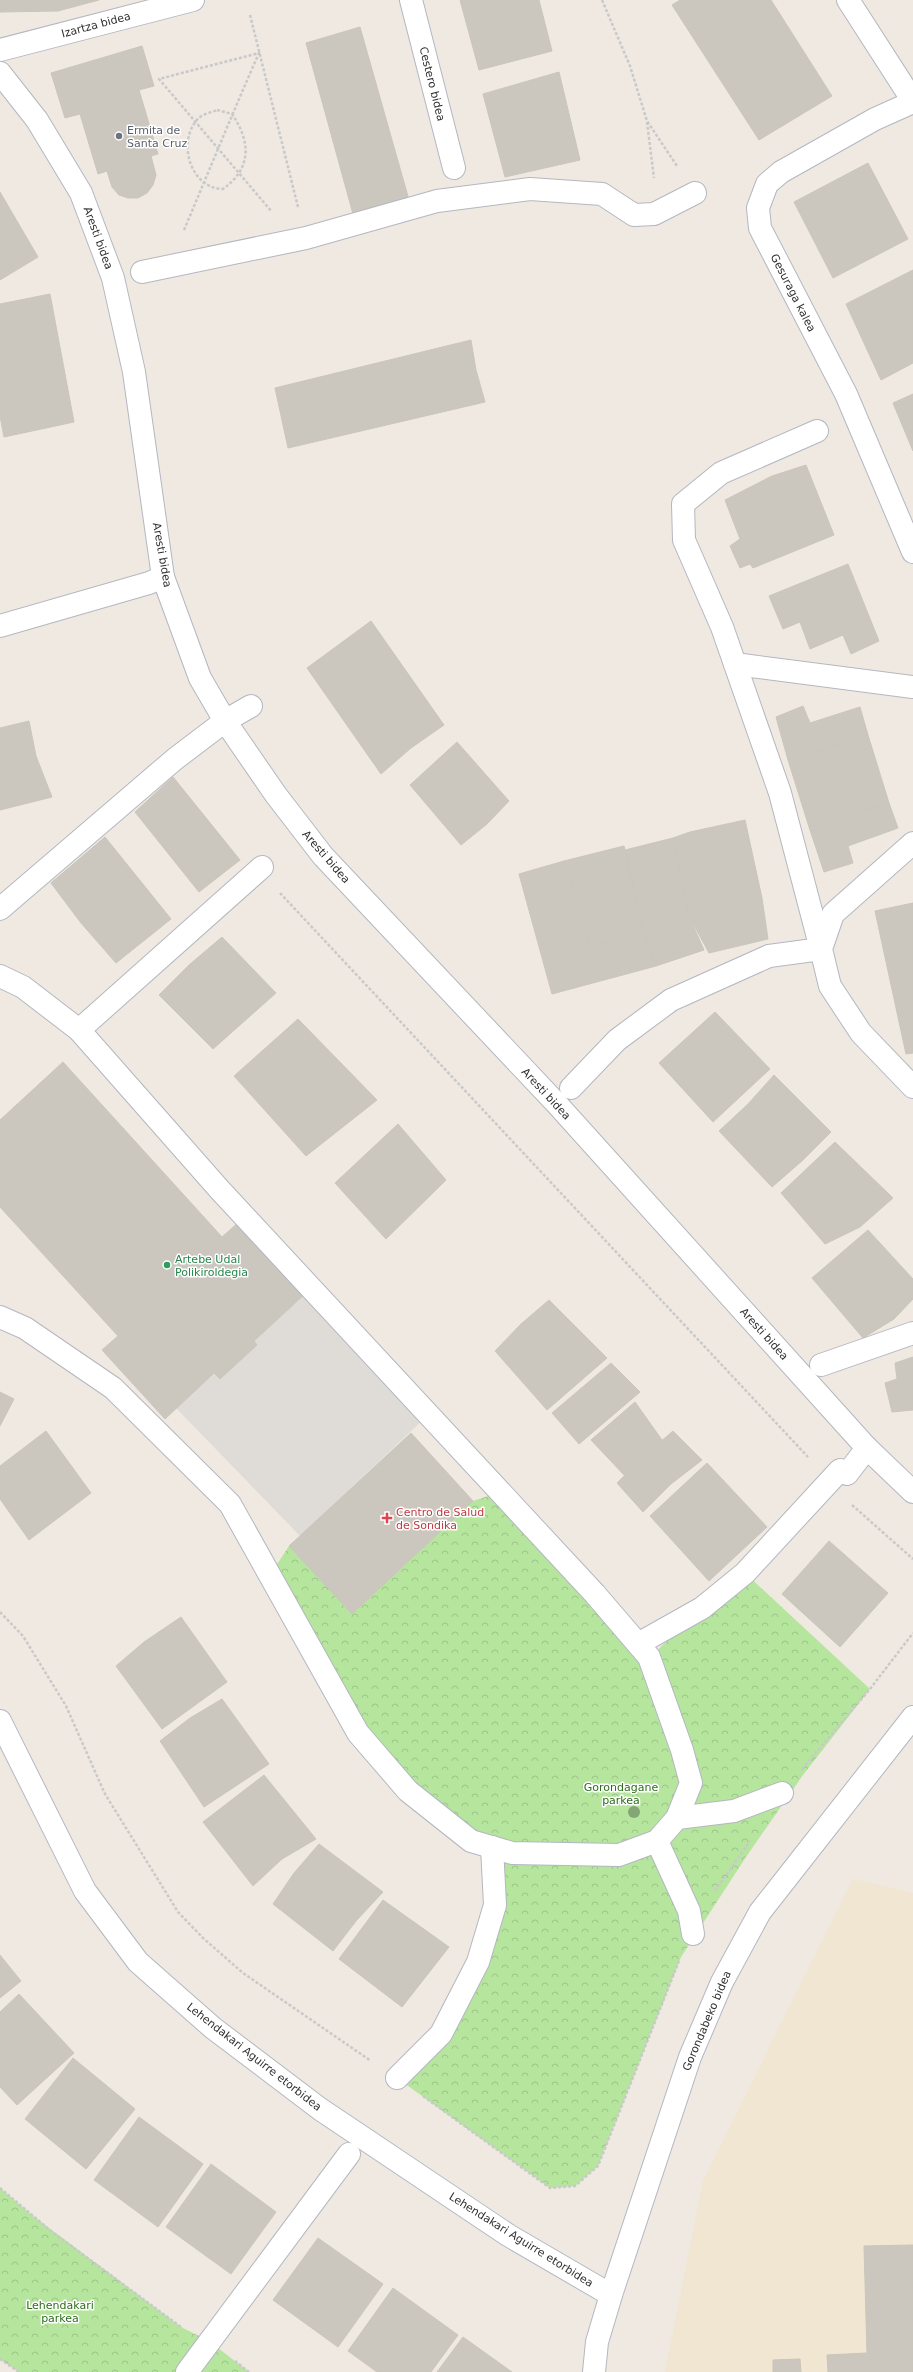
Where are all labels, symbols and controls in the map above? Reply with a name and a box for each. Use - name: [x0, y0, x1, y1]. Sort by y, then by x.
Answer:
- street label: Izartza bidea: [60, 10, 132, 40]
- street label: Cestero bidea: [416, 45, 448, 123]
- place label: Ermita de Santa Cruz: [127, 124, 187, 150]
- marker: Ermita de Santa Cruz: [114, 131, 124, 141]
- street label: Aresti bidea: [81, 205, 115, 271]
- street label: Gesuraga kalea: [768, 252, 818, 334]
- street label: Aresti bidea: [150, 522, 174, 588]
- street label: Aresti bidea: [300, 828, 352, 886]
- street label: Aresti bidea: [519, 1066, 573, 1122]
- place label: Artebe Udal Polikiroldegia: [175, 1253, 248, 1279]
- marker: Artebe Udal Polikiroldegia: [162, 1260, 172, 1270]
- street label: Aresti bidea: [737, 1305, 791, 1363]
- place label: Centro de Salud de Sondika: [396, 1506, 484, 1532]
- marker: Centro de Salud de Sondika: [381, 1512, 393, 1524]
- park label: Gorondagane parkea: [584, 1781, 658, 1807]
- street label: Gorondabeko bidea: [680, 1969, 734, 2073]
- street label: Lehendakari Aguirre etorbidea: [184, 2000, 324, 2114]
- street label: Lehendakari Aguirre etorbidea: [447, 2190, 595, 2290]
- park label: Lehendakari parkea: [26, 2299, 94, 2325]

